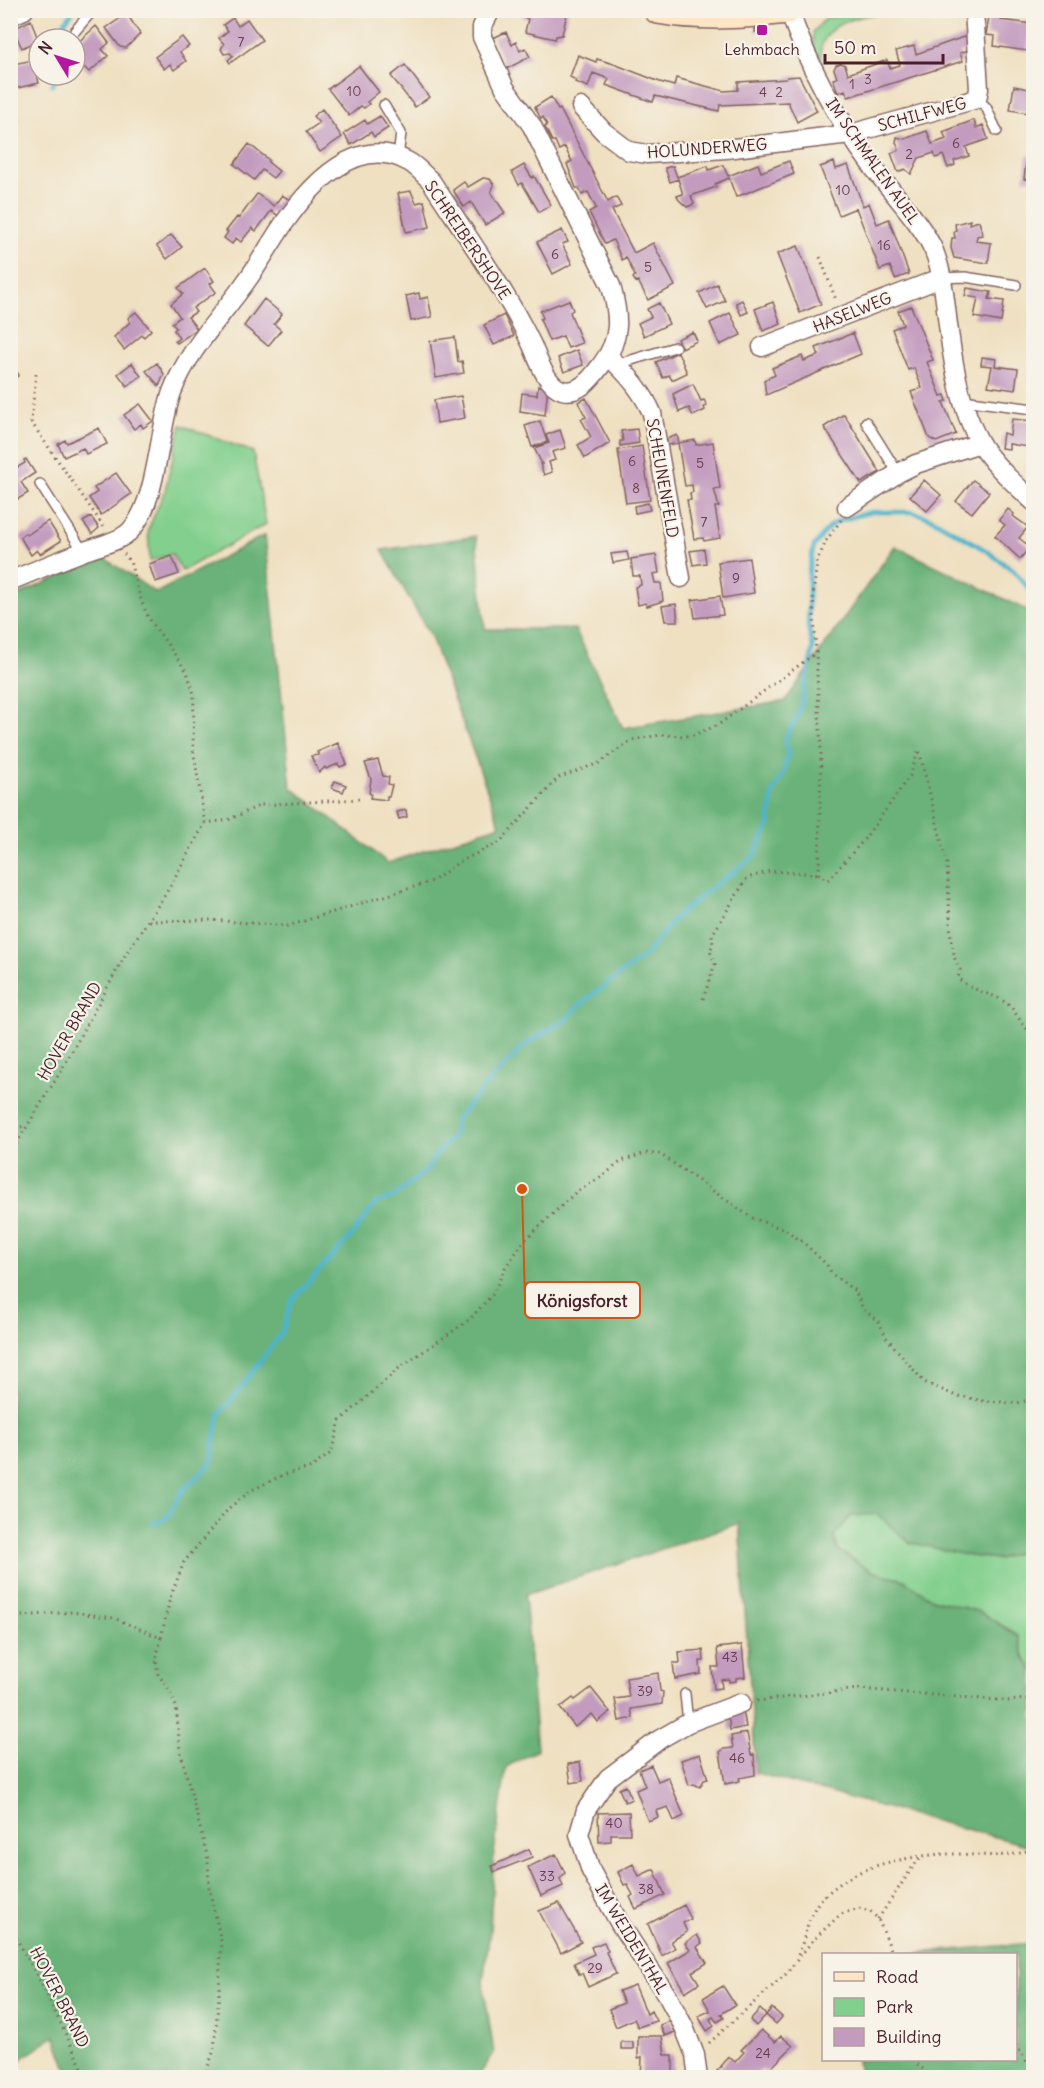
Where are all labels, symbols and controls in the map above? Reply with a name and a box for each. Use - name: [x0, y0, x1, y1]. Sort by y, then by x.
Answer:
- marker: Lehmbach: [755, 23, 769, 37]
- north arrow: [27, 27, 87, 87]
- scale bar: [825, 27, 944, 65]
- house number: 7: [238, 33, 245, 51]
- text: 50 m: [834, 36, 876, 59]
- text: N: [34, 37, 56, 58]
- place label: Lehmbach: [724, 39, 800, 59]
- house number: 3: [864, 70, 872, 88]
- house number: 1: [849, 75, 855, 93]
- house number: 10: [347, 82, 361, 100]
- house number: 4: [759, 83, 767, 101]
- house number: 2: [775, 83, 783, 101]
- street label: SCHILFWEG: [876, 93, 968, 135]
- street label: IM SCHMALEN AUEL: [822, 94, 924, 228]
- street label: HOLUNDERWEG: [646, 134, 768, 162]
- house number: 6: [952, 134, 960, 152]
- house number: 2: [905, 145, 913, 163]
- street label: SCHREIBERSHOVE: [421, 177, 515, 303]
- house number: 10: [836, 181, 850, 199]
- house number: 16: [877, 236, 891, 254]
- house number: 6: [551, 245, 559, 263]
- house number: 5: [644, 258, 652, 276]
- street label: HASELWEG: [810, 287, 894, 337]
- street label: SCHEUNENFELD: [643, 417, 683, 539]
- house number: 6: [628, 452, 636, 470]
- house number: 5: [696, 454, 704, 472]
- house number: 8: [632, 479, 640, 497]
- house number: 7: [701, 513, 708, 531]
- house number: 9: [732, 569, 740, 587]
- street label: HOVER BRAND: [33, 978, 105, 1084]
- callout: Königsforst: [525, 1282, 640, 1318]
- text: Königsforst: [536, 1289, 628, 1312]
- house number: 43: [722, 1648, 738, 1666]
- house number: 39: [637, 1682, 653, 1700]
- house number: 46: [729, 1749, 745, 1767]
- house number: 40: [605, 1814, 623, 1832]
- house number: 33: [539, 1867, 555, 1885]
- street label: IM WEIDENTHAL: [591, 1880, 673, 1998]
- house number: 38: [638, 1880, 654, 1898]
- street label: HOVER BRAND: [26, 1943, 94, 2051]
- legend: [822, 1953, 1017, 2061]
- house number: 29: [587, 1959, 603, 1977]
- text: Road: [876, 1965, 919, 1988]
- text: Park: [876, 1995, 913, 2018]
- text: Building: [876, 2025, 941, 2048]
- house number: 24: [755, 2044, 771, 2062]

